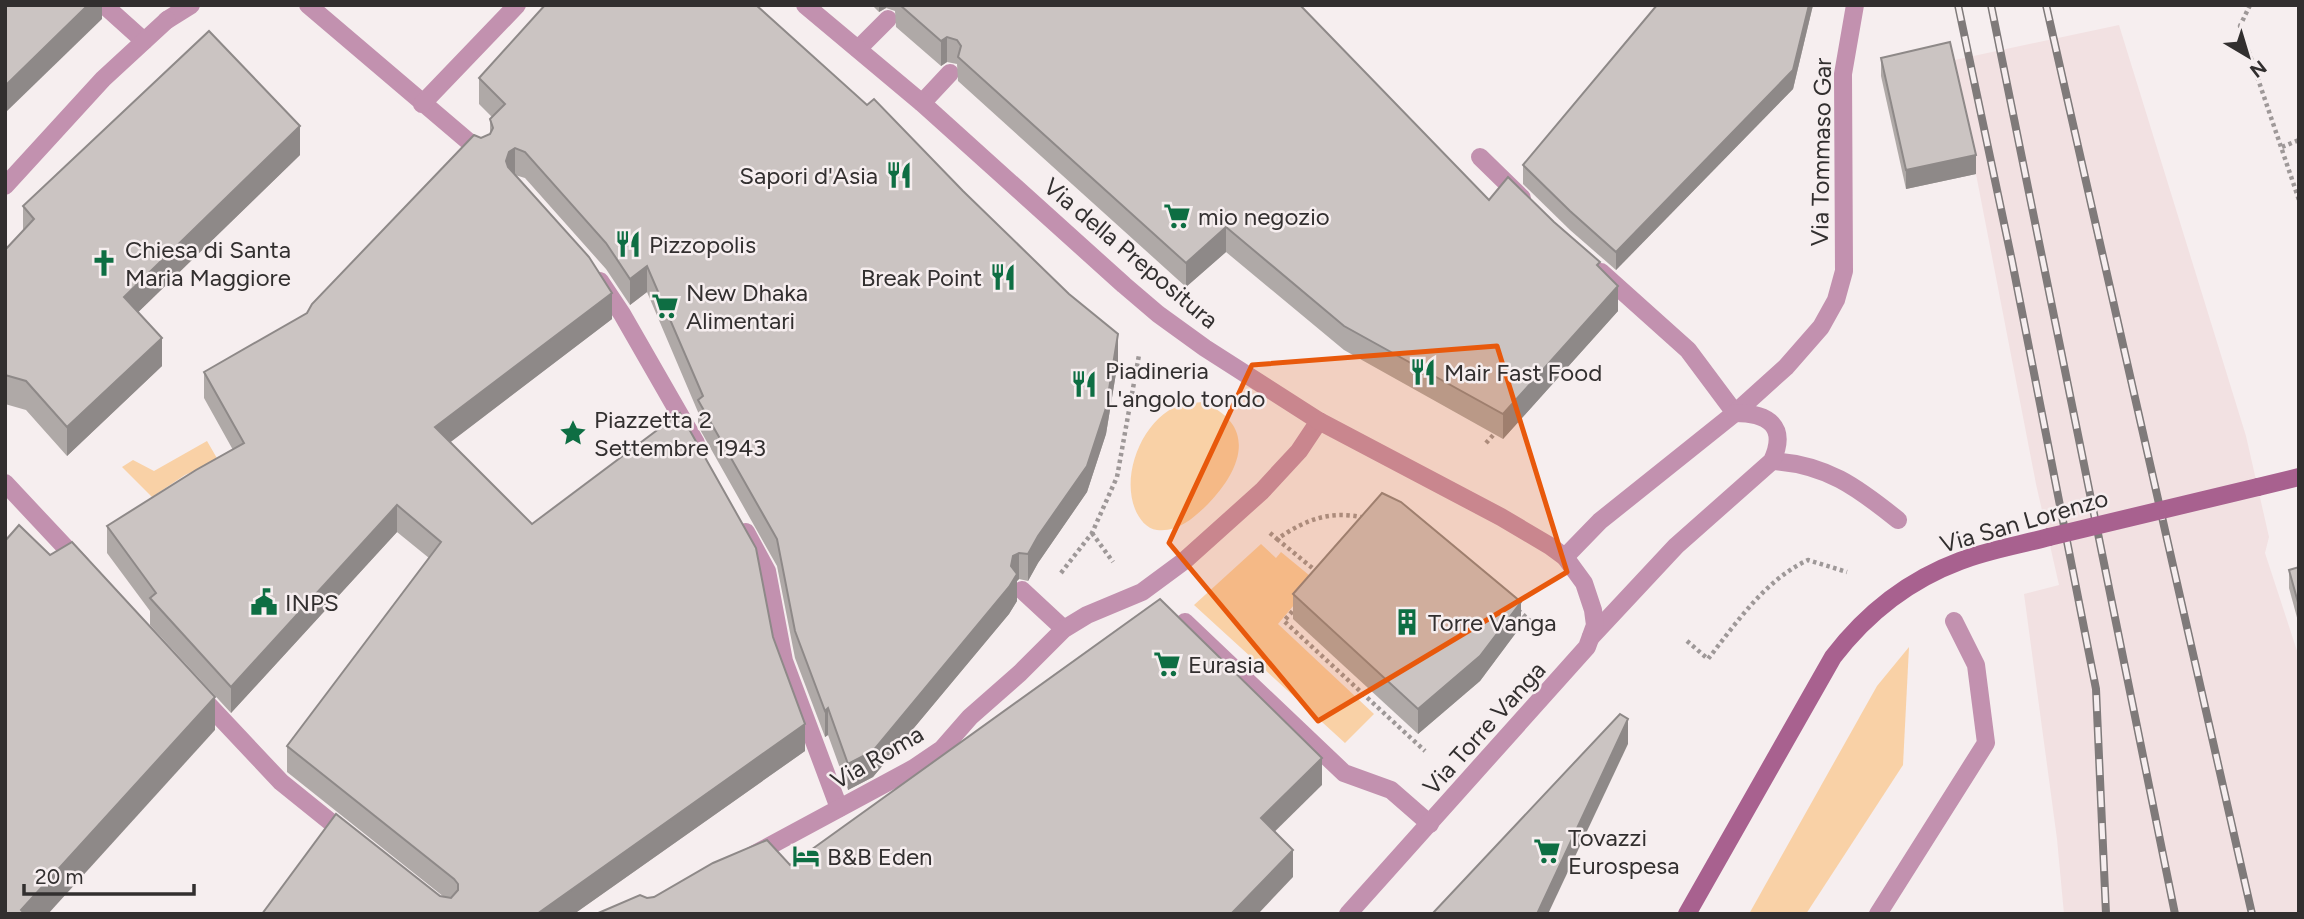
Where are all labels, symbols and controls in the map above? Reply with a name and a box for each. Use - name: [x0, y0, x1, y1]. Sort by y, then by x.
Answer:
- north arrow: [2213, 21, 2283, 91]
- text: N: [2245, 55, 2271, 83]
- street label: Via Tommaso Gar: [1805, 57, 1837, 247]
- restaurant icon: Sapori d'Asia: [884, 160, 914, 190]
- place label: Sapori d'Asia: [739, 161, 878, 190]
- street label: Via della Prepositura: [1038, 172, 1224, 334]
- supermarket icon: mio negozio: [1162, 201, 1192, 231]
- place label: mio negozio: [1198, 202, 1330, 231]
- restaurant icon: Pizzopolis: [613, 229, 643, 259]
- place label: Pizzopolis: [649, 230, 756, 259]
- place label: Chiesa di Santa Maria Maggiore: [125, 235, 291, 292]
- church icon: Chiesa di Santa Maria Maggiore: [89, 248, 119, 278]
- restaurant icon: Break Point: [988, 262, 1018, 292]
- place label: Break Point: [861, 263, 982, 292]
- place label: New Dhaka Alimentari: [686, 278, 808, 335]
- supermarket icon: New Dhaka Alimentari: [650, 291, 680, 321]
- place label: Piadineria L'angolo tondo: [1105, 356, 1265, 413]
- restaurant icon: Mair Fast Food: [1408, 357, 1438, 387]
- place label: Mair Fast Food: [1444, 358, 1602, 387]
- restaurant icon: Piadineria L'angolo tondo: [1069, 369, 1099, 399]
- place label: Piazzetta 2 Settembre 1943: [594, 405, 766, 462]
- place icon: Piazzetta 2 Settembre 1943: [558, 418, 588, 448]
- street label: Via San Lorenzo: [1937, 483, 2111, 559]
- public building icon: INPS: [249, 587, 279, 617]
- place label: INPS: [285, 588, 339, 617]
- building icon: Torre Vanga: [1392, 607, 1422, 637]
- place label: Torre Vanga: [1428, 608, 1557, 637]
- supermarket icon: Eurasia: [1152, 649, 1182, 679]
- place label: Eurasia: [1188, 650, 1265, 679]
- street label: Via Torre Vanga: [1417, 656, 1551, 800]
- street label: Via Roma: [826, 719, 928, 795]
- place label: Tovazzi Eurospesa: [1568, 823, 1680, 880]
- supermarket icon: Tovazzi Eurospesa: [1532, 836, 1562, 866]
- hotel icon: B&B Eden: [791, 841, 821, 871]
- place label: B&B Eden: [827, 842, 932, 871]
- scale bar: [24, 852, 194, 896]
- text: 20 m: [35, 864, 83, 889]

